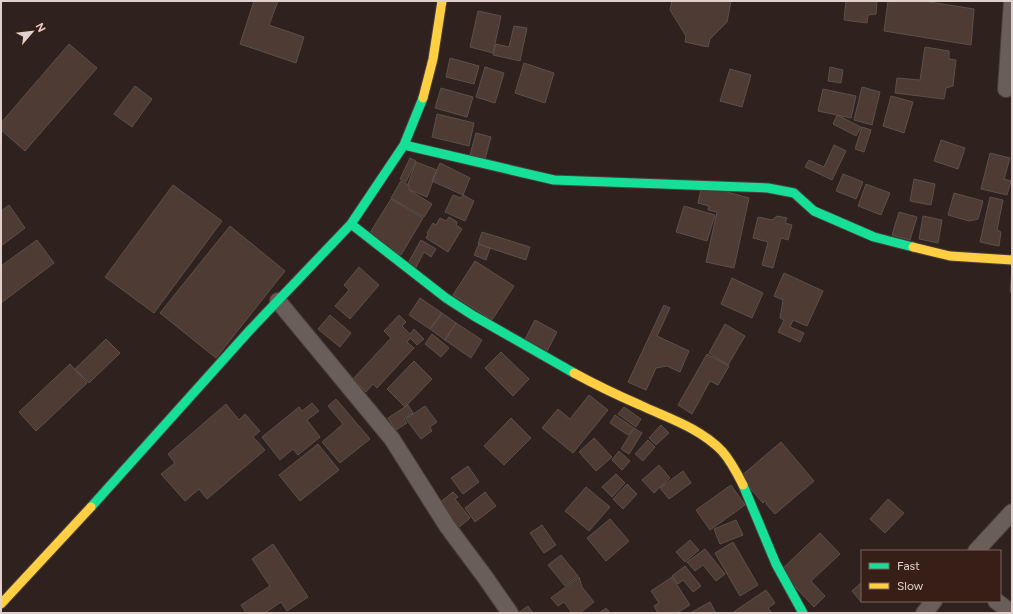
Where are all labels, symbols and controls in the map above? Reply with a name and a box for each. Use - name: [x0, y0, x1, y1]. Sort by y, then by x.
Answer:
- north arrow: [12, 12, 52, 52]
- text: N: [33, 21, 48, 34]
- legend: [861, 550, 1001, 602]
- text: Fast: [897, 559, 920, 573]
- text: Slow: [897, 579, 924, 593]

